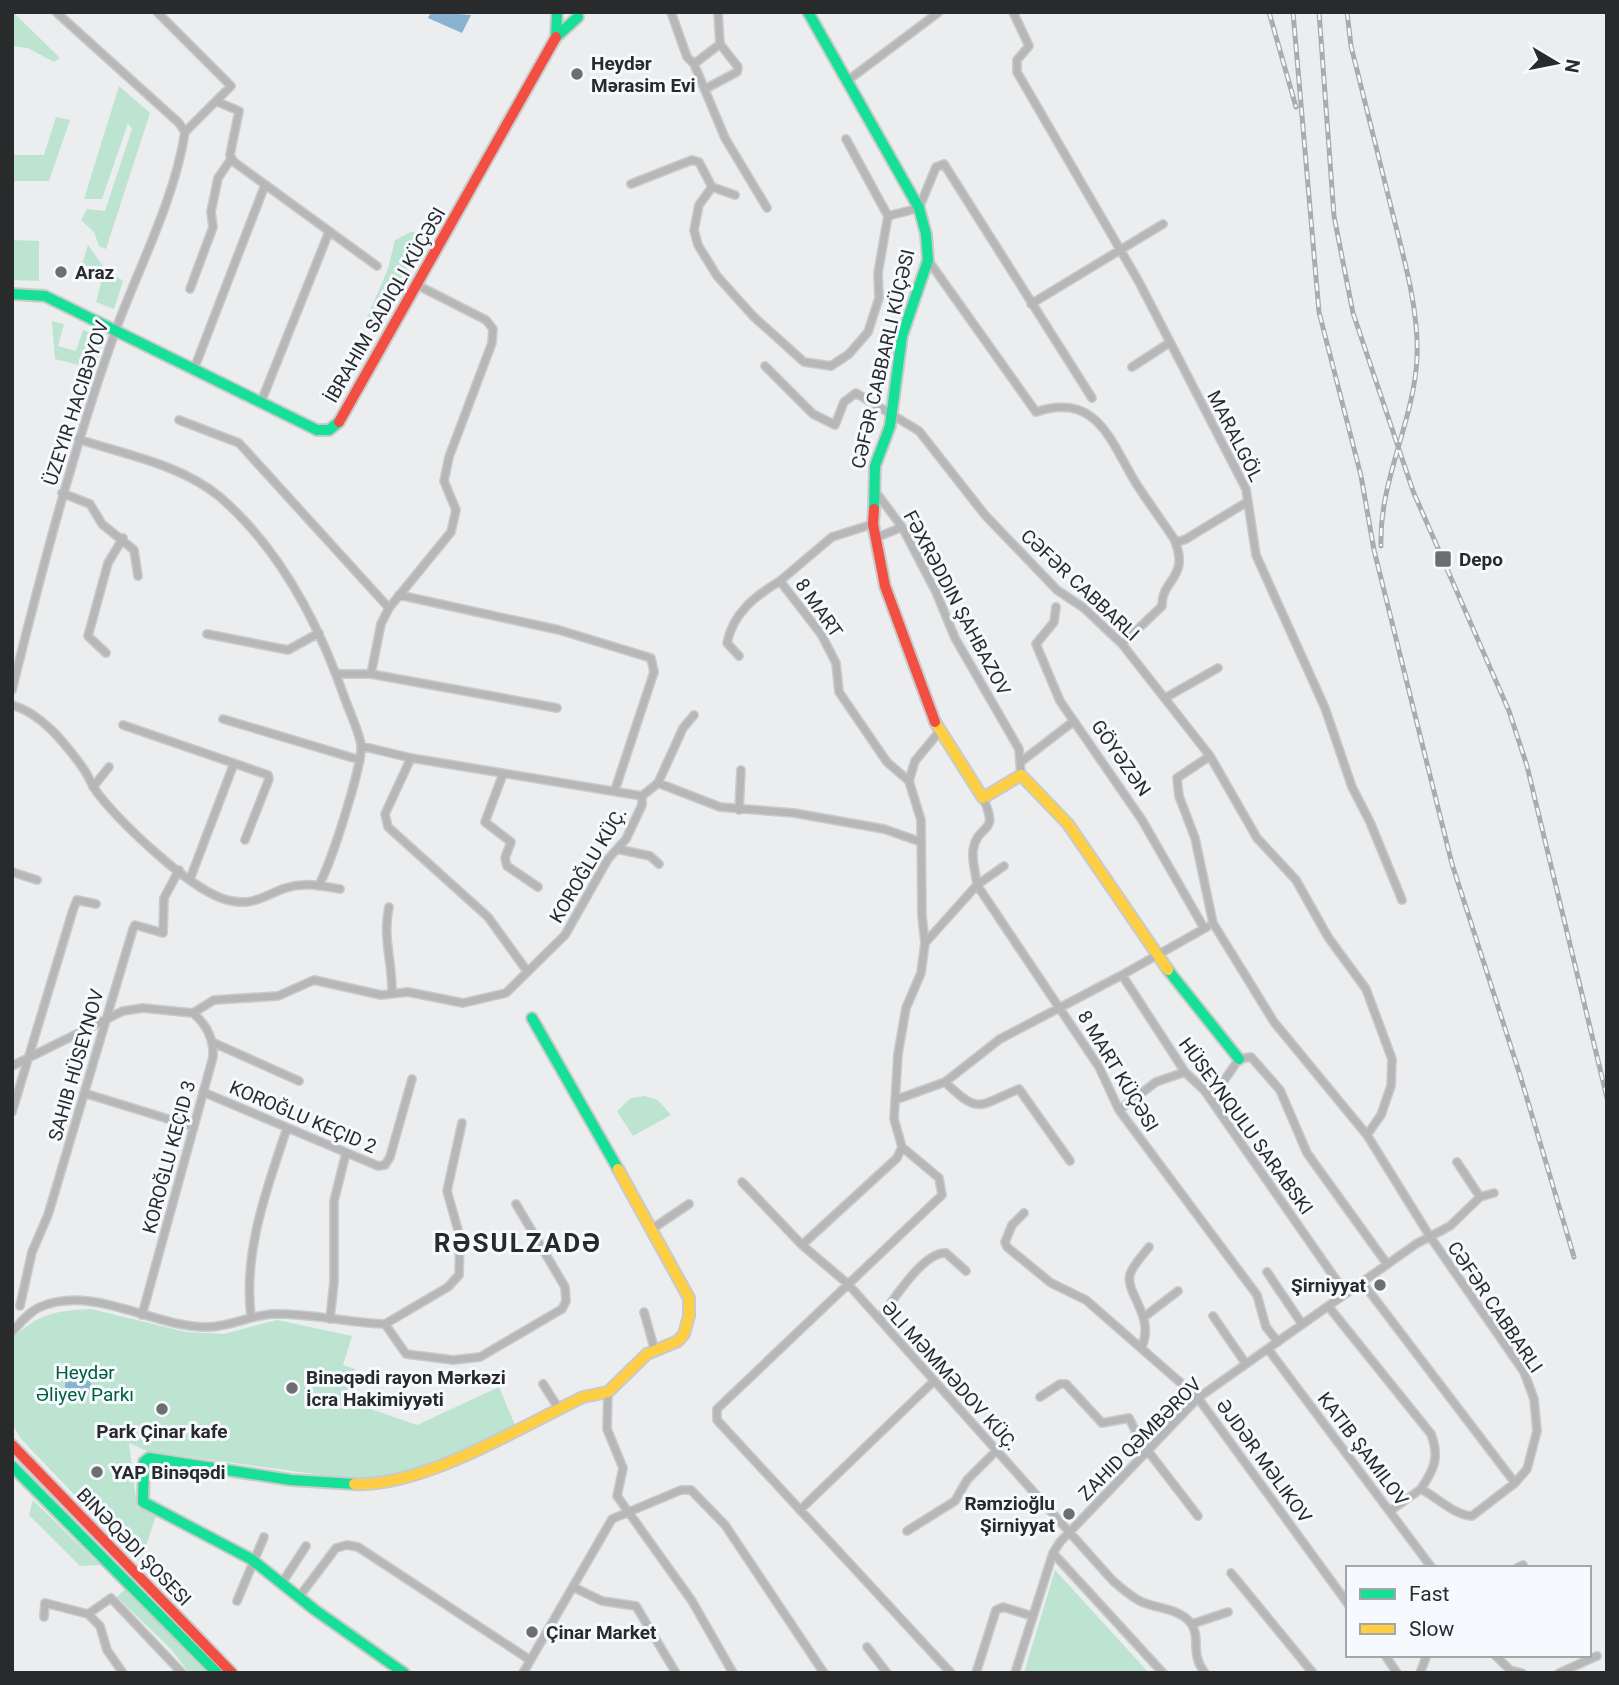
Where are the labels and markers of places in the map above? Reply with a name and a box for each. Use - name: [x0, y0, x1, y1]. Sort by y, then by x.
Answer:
- place label: Heydər Mərasim Evi: [591, 52, 696, 97]
- marker: Heydər Mərasim Evi: [569, 66, 585, 82]
- place label: Araz: [75, 261, 115, 284]
- marker: Araz: [53, 264, 69, 280]
- place label: Depo: [1459, 548, 1503, 571]
- marker: Depo: [1433, 549, 1453, 569]
- place label: Şirniyyat: [1291, 1274, 1367, 1297]
- marker: Şirniyyat: [1372, 1277, 1388, 1293]
- place label: Binəqədi rayon Mərkəzi İcra Hakimiyyəti: [306, 1366, 506, 1411]
- marker: Binəqədi rayon Mərkəzi İcra Hakimiyyəti: [284, 1380, 300, 1396]
- marker: Park Çinar kafe: [154, 1401, 170, 1417]
- place label: Park Çinar kafe: [96, 1420, 228, 1443]
- place label: YAP Binəqədi: [111, 1461, 226, 1484]
- marker: YAP Binəqədi: [89, 1464, 105, 1480]
- place label: Rəmzioğlu Şirniyyat: [964, 1492, 1056, 1537]
- marker: Rəmzioğlu Şirniyyat: [1061, 1506, 1077, 1522]
- place label: Çinar Market: [546, 1621, 657, 1644]
- marker: Çinar Market: [524, 1624, 540, 1640]

